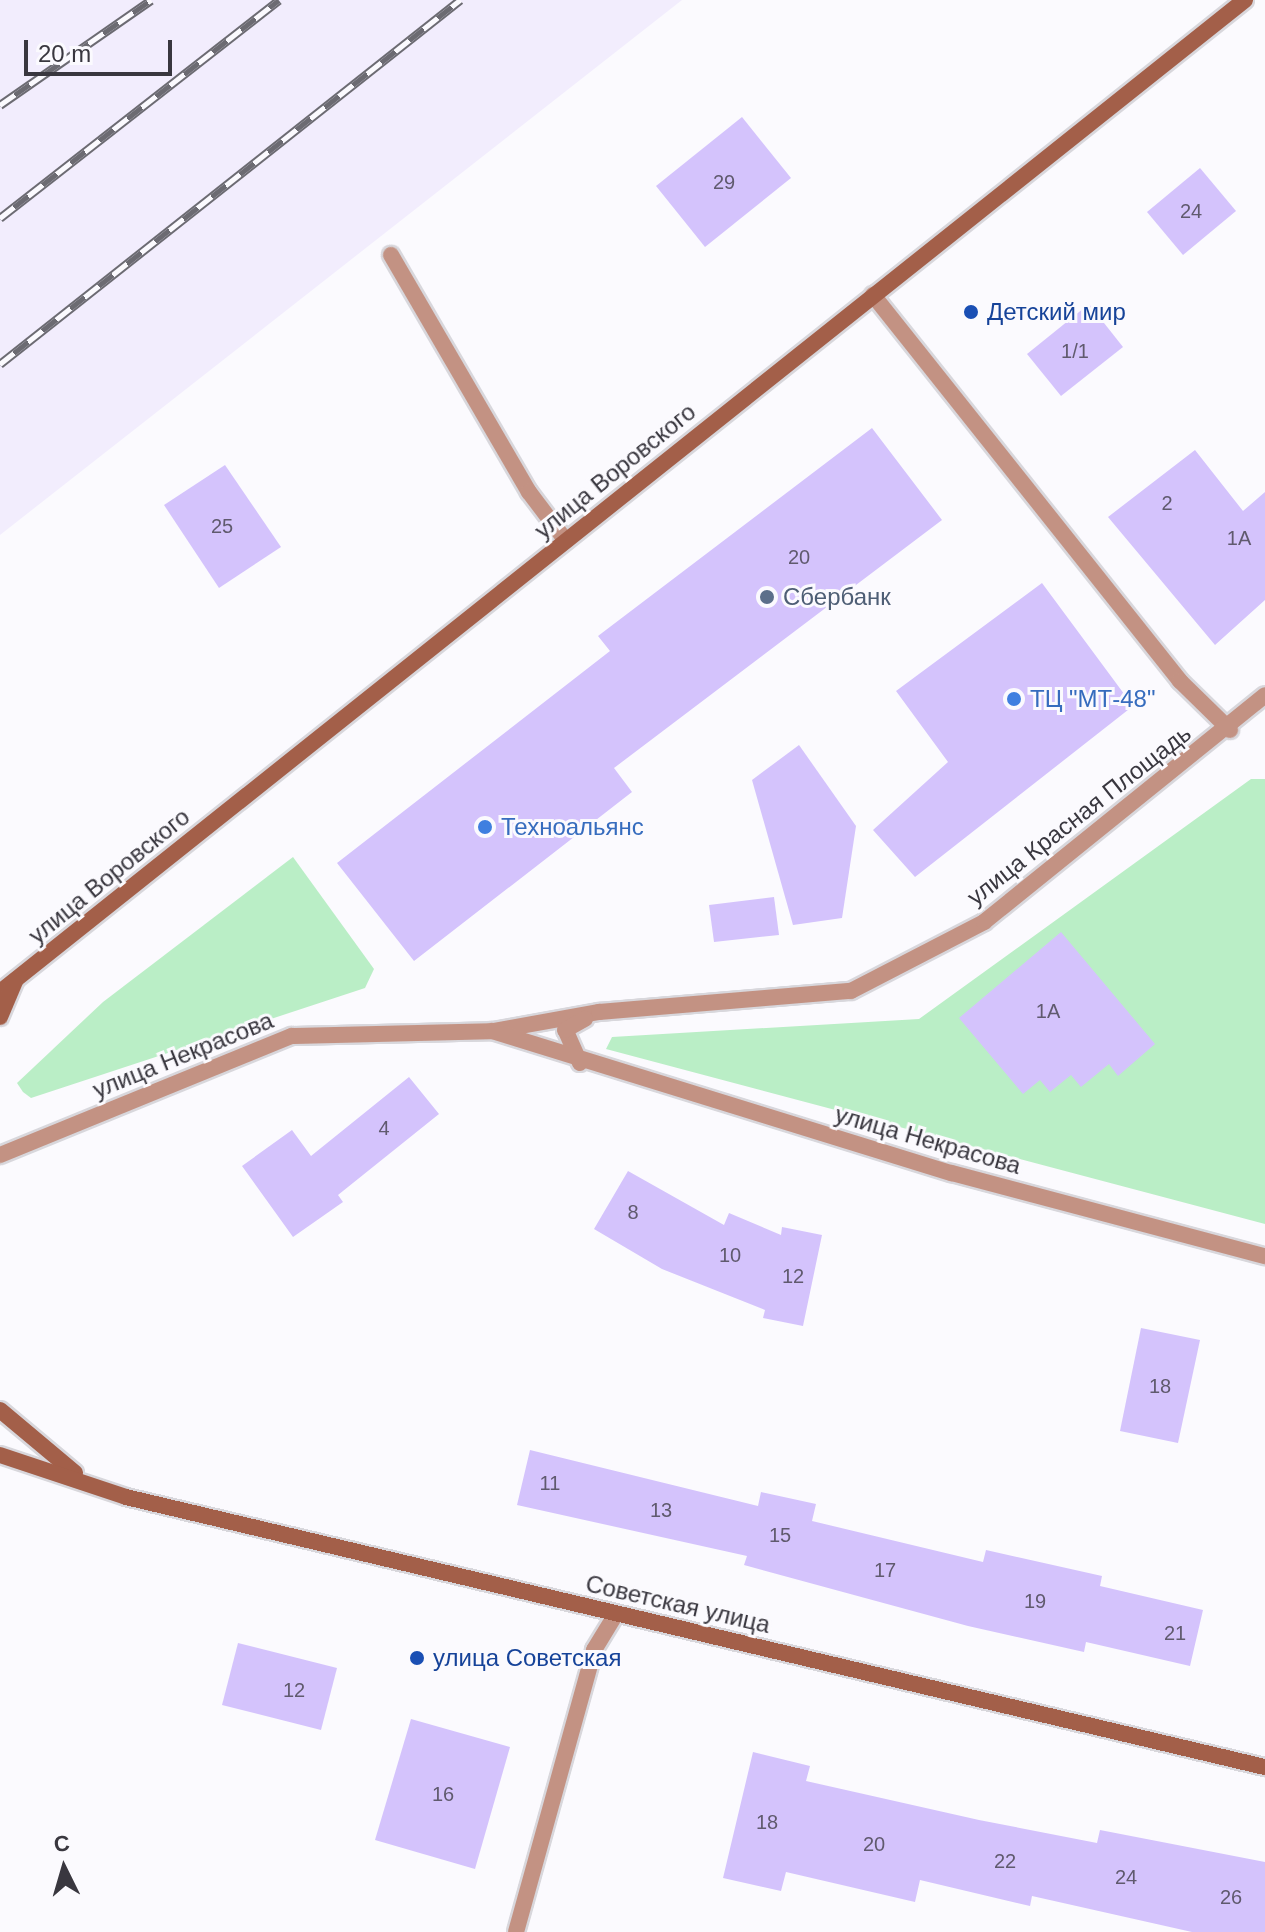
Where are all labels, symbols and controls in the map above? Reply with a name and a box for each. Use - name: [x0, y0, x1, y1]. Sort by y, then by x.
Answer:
- scale bar: [28, 24, 176, 74]
- text: 20 m: [38, 40, 91, 67]
- house number: 29: [713, 170, 735, 194]
- house number: 24: [1180, 199, 1202, 223]
- place label: Детский мир: [987, 298, 1126, 326]
- marker: Детский мир: [962, 303, 980, 321]
- house number: 1/1: [1061, 339, 1089, 363]
- street label: улица Воровского: [529, 397, 701, 545]
- house number: 2: [1161, 491, 1173, 515]
- house number: 25: [211, 514, 233, 538]
- house number: 1А: [1227, 526, 1251, 550]
- house number: 20: [788, 545, 810, 569]
- place label: Сбербанк: [783, 583, 891, 611]
- marker: Сбербанк: [758, 588, 776, 606]
- place label: ТЦ "МТ-48": [1030, 685, 1155, 713]
- marker: ТЦ "МТ-48": [1005, 690, 1023, 708]
- street label: улица Красная Площадь: [961, 719, 1197, 911]
- street label: улица Воровского: [23, 802, 195, 950]
- place label: Техноальянс: [501, 813, 644, 841]
- marker: Техноальянс: [476, 818, 494, 836]
- house number: 1А: [1036, 999, 1060, 1023]
- street label: улица Некрасова: [89, 1006, 277, 1104]
- street label: улица Некрасова: [832, 1100, 1024, 1180]
- house number: 4: [378, 1116, 390, 1140]
- house number: 8: [627, 1200, 639, 1224]
- house number: 10: [719, 1243, 741, 1267]
- house number: 12: [782, 1264, 804, 1288]
- house number: 18: [1149, 1374, 1171, 1398]
- house number: 11: [540, 1471, 560, 1495]
- house number: 13: [650, 1498, 672, 1522]
- house number: 15: [769, 1523, 791, 1547]
- house number: 17: [874, 1558, 896, 1582]
- street label: Советская улица: [583, 1569, 773, 1639]
- house number: 19: [1024, 1589, 1046, 1613]
- house number: 21: [1164, 1621, 1186, 1645]
- place label: улица Советская: [433, 1644, 621, 1672]
- marker: улица Советская: [408, 1649, 426, 1667]
- house number: 12: [283, 1678, 305, 1702]
- house number: 16: [432, 1782, 454, 1806]
- house number: 18: [756, 1810, 778, 1834]
- north arrow: [24, 1828, 104, 1908]
- text: С: [53, 1830, 71, 1857]
- house number: 20: [863, 1832, 885, 1856]
- house number: 22: [994, 1849, 1016, 1873]
- house number: 24: [1115, 1865, 1137, 1889]
- house number: 26: [1220, 1885, 1242, 1909]

